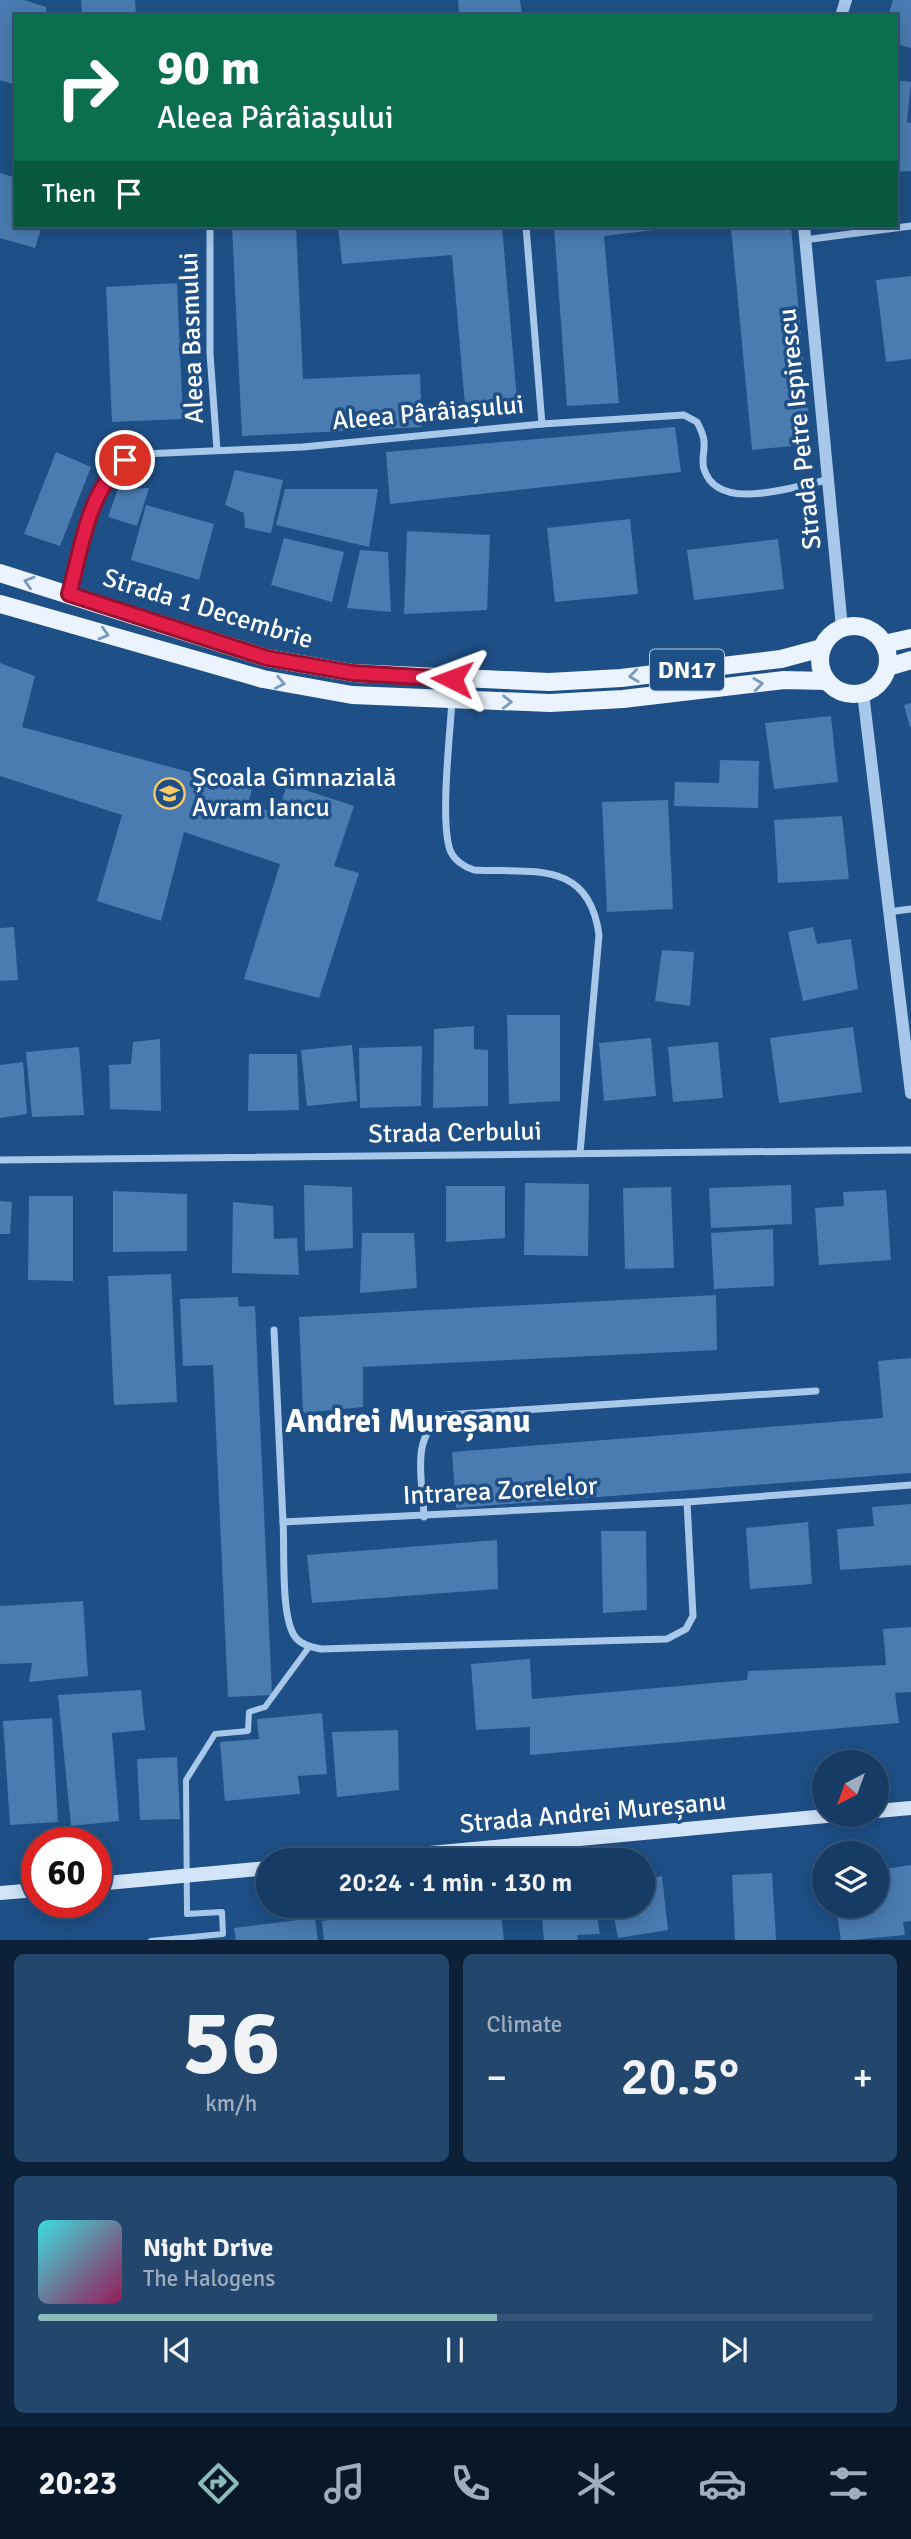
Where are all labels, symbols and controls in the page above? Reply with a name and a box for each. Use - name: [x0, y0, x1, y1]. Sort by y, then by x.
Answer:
- text: 90 m: [157, 38, 260, 98]
- icon: right: [42, 42, 133, 133]
- text: Aleea Pârâiașului: [157, 98, 394, 137]
- icon: arrive: [110, 175, 148, 213]
- text: Then: [42, 178, 96, 210]
- street label: Aleea Basmului: [173, 252, 211, 424]
- street label: Strada Petre Ispirescu: [771, 307, 829, 551]
- street label: Aleea Pârâiașului: [331, 389, 525, 437]
- pin: [95, 430, 155, 490]
- icon: arrive: [106, 441, 144, 479]
- street label: Strada 1 Decembrie: [99, 562, 317, 656]
- one-way arrow: [23, 576, 35, 591]
- one-way arrow: [98, 626, 110, 640]
- position arrow: [415, 642, 489, 716]
- road number: DN17: [650, 650, 724, 690]
- one-way arrow: [628, 669, 640, 684]
- one-way arrow: [274, 674, 286, 689]
- one-way arrow: [752, 676, 763, 691]
- one-way arrow: [501, 695, 512, 710]
- place label: Școala Gimnazială Avram Iancu: [192, 762, 396, 824]
- school or university icon: Școala Gimnazială Avram Iancu: [152, 776, 186, 810]
- street label: Strada Cerbului: [368, 1115, 542, 1151]
- district label: Andrei Mureșanu: [285, 1401, 531, 1442]
- street label: Intrarea Zorelelor: [402, 1470, 599, 1512]
- north arrow: [812, 1750, 889, 1827]
- map controls: [812, 1750, 889, 1918]
- street label: Strada Andrei Mureșanu: [458, 1785, 728, 1841]
- speed limit sign: 60: [21, 1827, 112, 1918]
- button: layers: [812, 1841, 889, 1918]
- text: 20:24 · 1 min · 130 m: [339, 1867, 572, 1899]
- text: 56: [182, 1987, 280, 2100]
- text: Climate: [487, 2010, 562, 2039]
- text: 20.5°: [620, 2045, 739, 2109]
- text: −: [487, 2054, 507, 2101]
- text: +: [852, 2054, 873, 2101]
- text: km/h: [205, 2089, 257, 2118]
- text: Night Drive: [143, 2232, 273, 2264]
- text: The Halogens: [143, 2264, 275, 2293]
- icon: previous: [158, 2331, 196, 2369]
- icon: pause: [436, 2331, 474, 2369]
- icon: next: [715, 2331, 753, 2369]
- icon: directions: [194, 2459, 243, 2508]
- icon: music: [320, 2459, 369, 2508]
- icon: phone: [446, 2459, 495, 2508]
- icon: climate: [572, 2459, 621, 2508]
- icon: car: [698, 2459, 747, 2508]
- icon: filters: [824, 2459, 873, 2508]
- text: 20:23: [38, 2464, 117, 2503]

